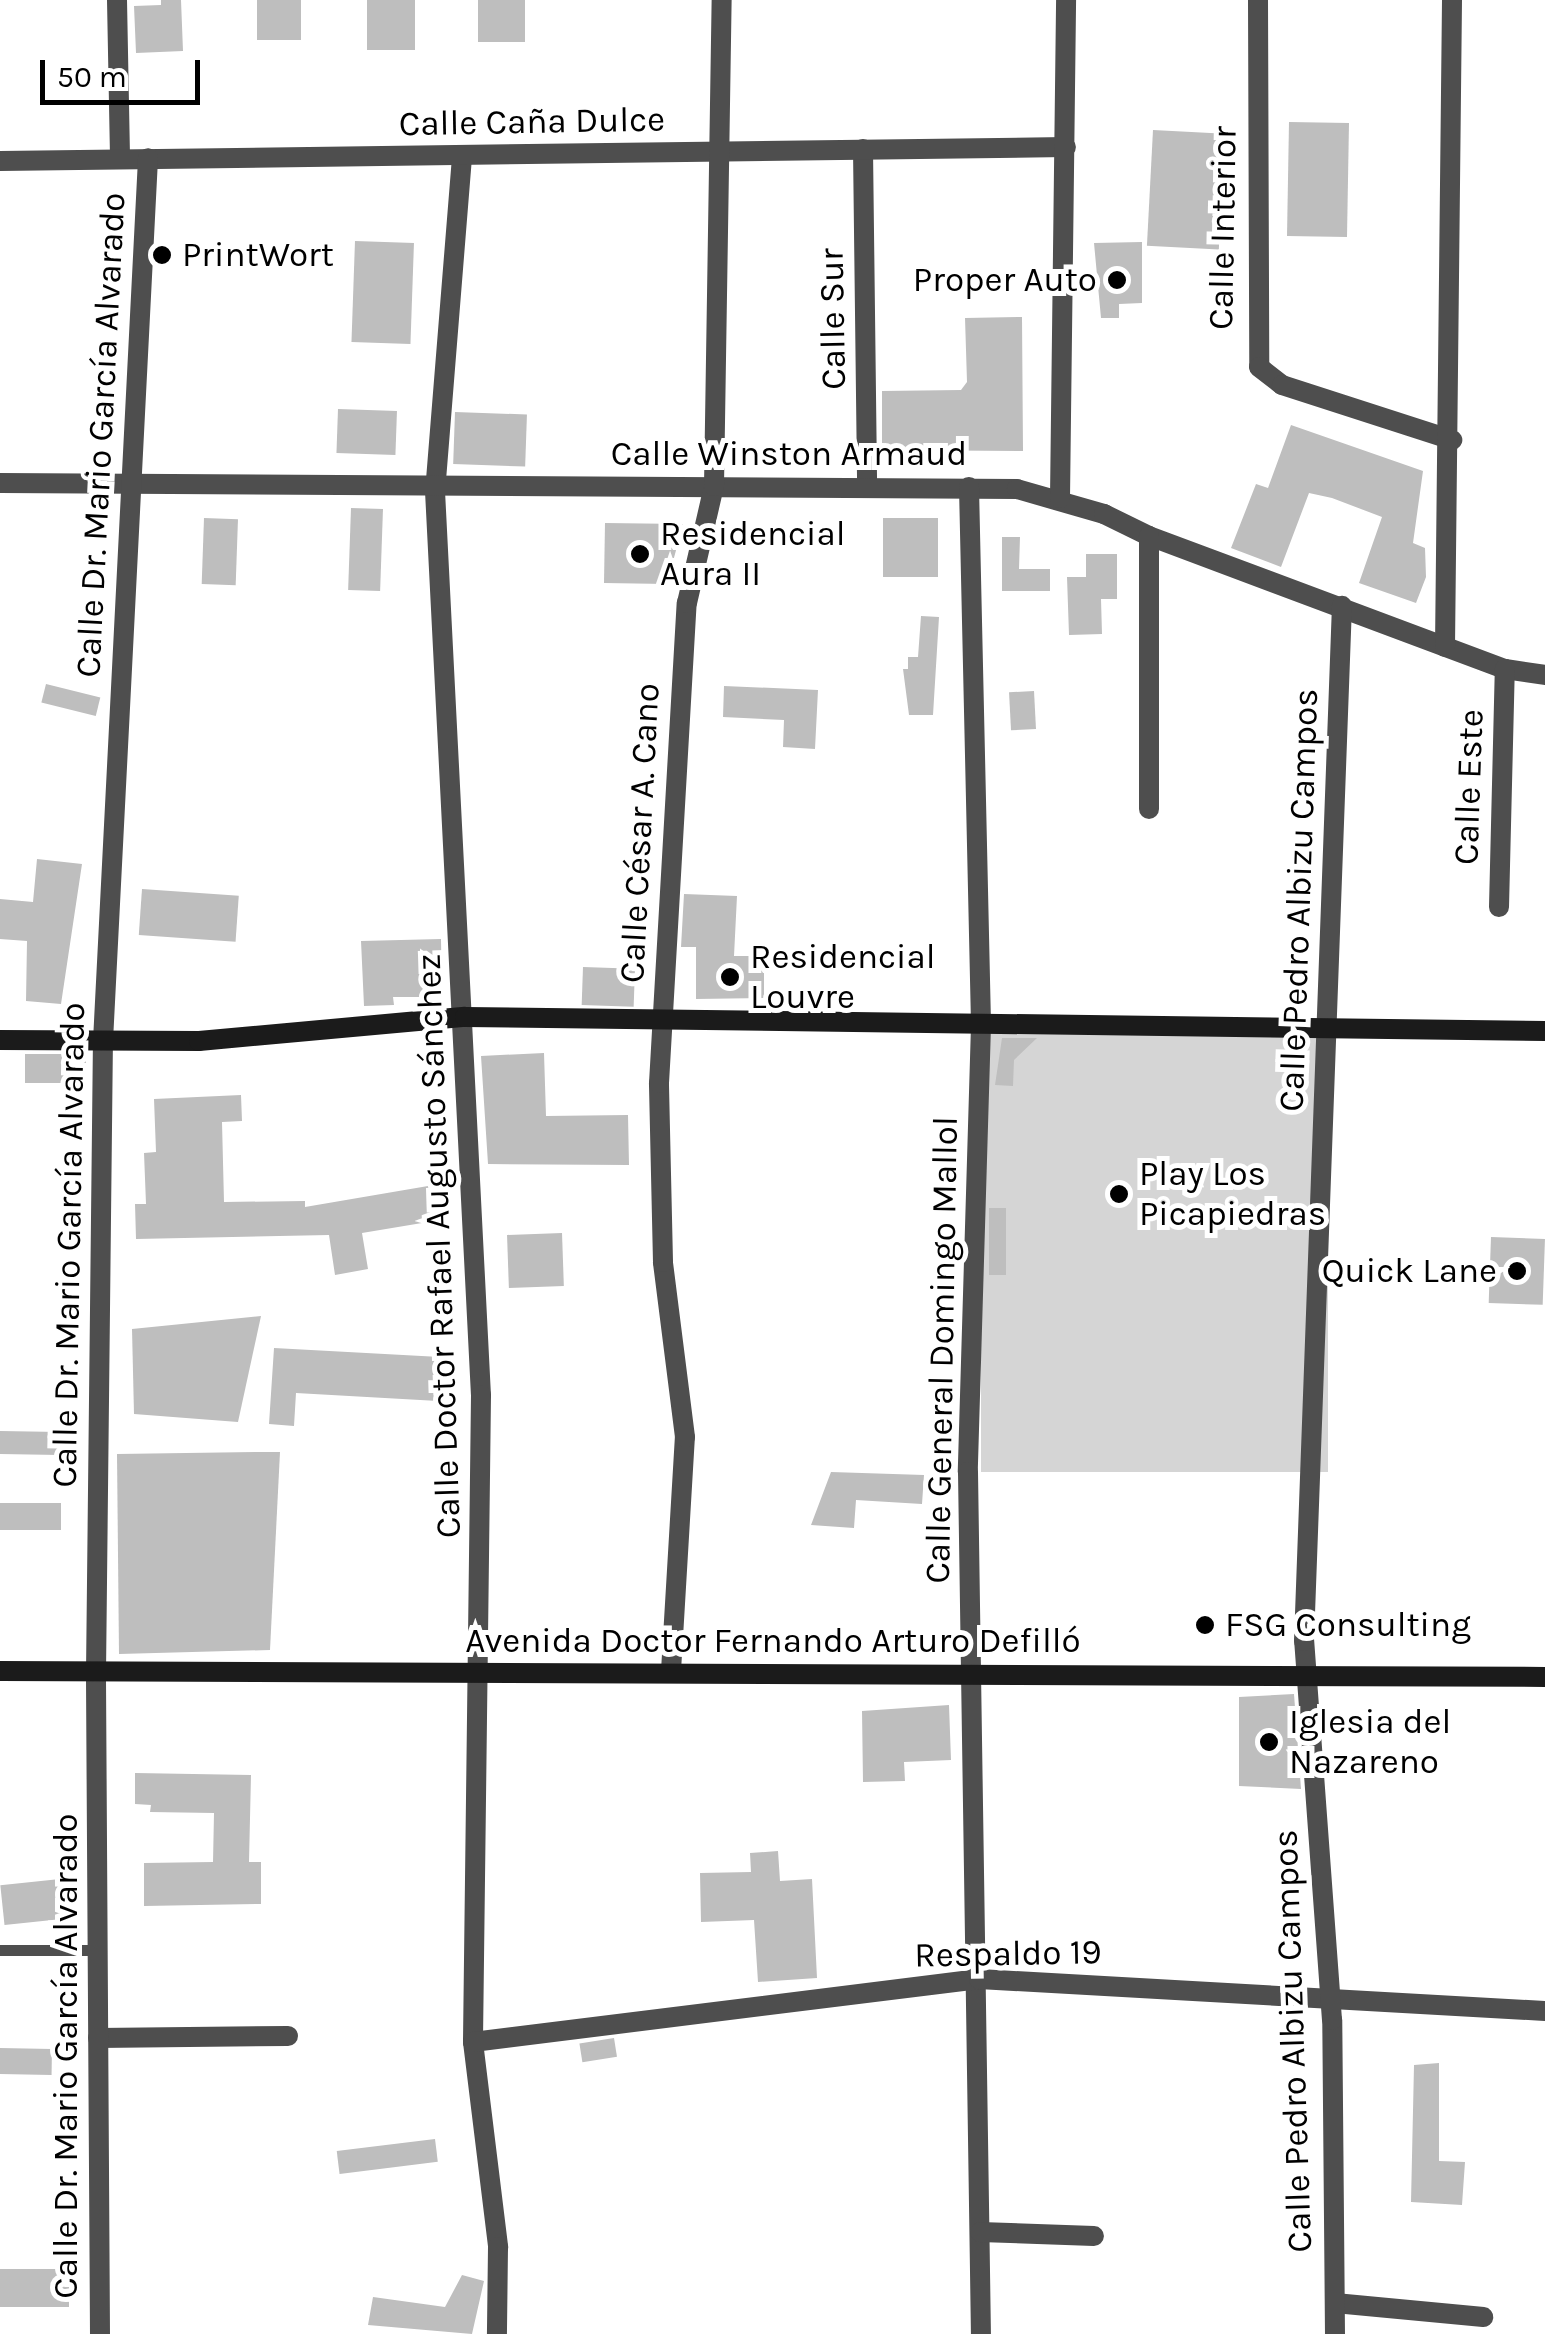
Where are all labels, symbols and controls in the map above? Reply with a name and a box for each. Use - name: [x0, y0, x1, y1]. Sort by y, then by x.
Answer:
- scale bar: [45, 40, 205, 102]
- text: 50 m: [57, 59, 127, 95]
- street label: Calle Caña Dulce: [399, 99, 665, 145]
- street label: Calle Interior: [1200, 126, 1246, 330]
- street label: Calle Dr. Mario García Alvarado: [67, 192, 135, 678]
- place label: PrintWort: [182, 234, 334, 276]
- marker: PrintWort: [151, 244, 173, 266]
- street label: Calle Sur: [811, 248, 855, 390]
- place label: Proper Auto: [913, 259, 1097, 301]
- marker: Proper Auto: [1106, 269, 1128, 291]
- street label: Calle Winston Armaud: [611, 433, 967, 475]
- place label: Residencial Aura II: [660, 513, 846, 595]
- marker: Residencial Aura II: [629, 543, 651, 565]
- street label: Calle César A. Cano: [611, 682, 669, 984]
- street label: Calle Pedro Albizu Campos: [1271, 688, 1327, 1112]
- street label: Calle Este: [1445, 708, 1493, 866]
- place label: Residencial Louvre: [750, 936, 936, 1018]
- street label: Calle Doctor Rafael Augusto Sánchez: [408, 953, 470, 1539]
- marker: Residencial Louvre: [719, 966, 741, 988]
- street label: Calle Dr. Mario García Alvarado: [44, 1002, 94, 1488]
- street label: Calle General Domingo Mallol: [917, 1116, 967, 1584]
- place label: Play Los Picapiedras: [1139, 1153, 1326, 1235]
- marker: Play Los Picapiedras: [1108, 1183, 1130, 1205]
- place label: Quick Lane: [1322, 1250, 1497, 1292]
- marker: Quick Lane: [1506, 1260, 1528, 1282]
- place label: FSG Consulting: [1225, 1604, 1471, 1646]
- marker: FSG Consulting: [1194, 1614, 1216, 1636]
- street label: Avenida Doctor Fernando Arturo Defilló: [465, 1620, 1081, 1662]
- place label: Iglesia del Nazareno: [1289, 1701, 1451, 1783]
- marker: Iglesia del Nazareno: [1258, 1731, 1280, 1753]
- street label: Calle Dr. Mario García Alvarado: [45, 1813, 87, 2299]
- street label: Calle Pedro Albizu Campos: [1265, 1829, 1321, 2253]
- street label: Respaldo 19: [914, 1931, 1102, 1977]

